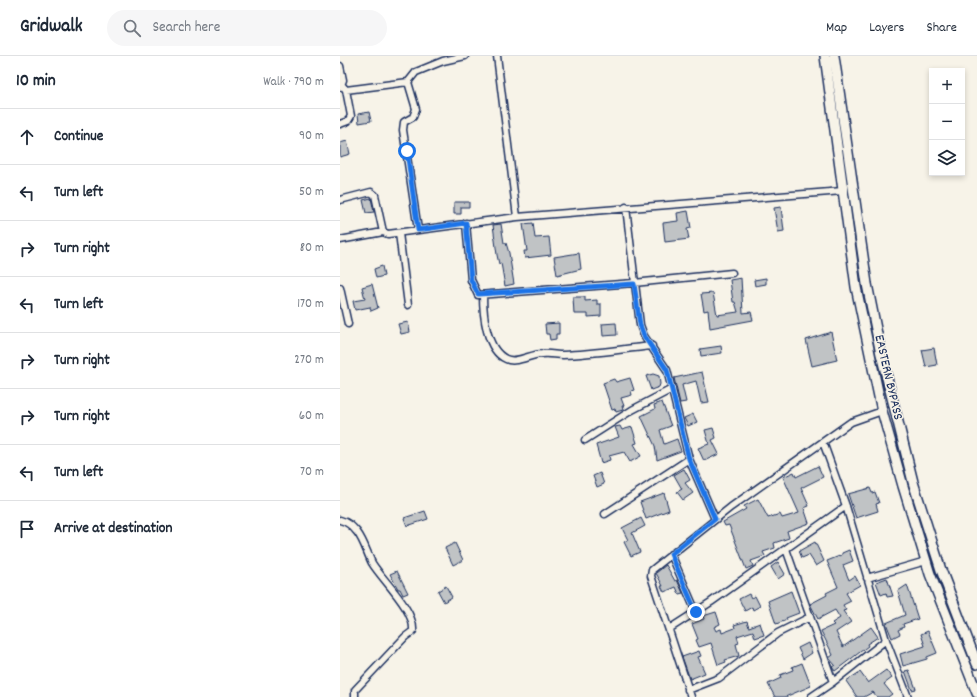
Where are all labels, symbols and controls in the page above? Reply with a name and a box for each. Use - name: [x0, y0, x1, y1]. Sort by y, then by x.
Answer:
- search box: [107, 10, 387, 46]
- text: Gridwalk: [20, 14, 83, 41]
- icon: search: [121, 17, 143, 39]
- text: Search here: [153, 17, 220, 39]
- text: Map: [826, 18, 847, 38]
- text: Layers: [869, 18, 904, 38]
- text: Share: [926, 18, 957, 38]
- map controls: [929, 68, 965, 176]
- button: +: [929, 68, 965, 104]
- text: 10 min: [16, 70, 56, 94]
- text: Walk · 790 m: [263, 73, 324, 92]
- button: −: [929, 104, 965, 140]
- icon: ahead: [16, 126, 38, 148]
- text: Continue: [54, 126, 103, 148]
- text: 90 m: [299, 127, 324, 146]
- button: layers: [929, 140, 965, 176]
- route start: [398, 142, 416, 160]
- icon: left: [16, 182, 38, 204]
- text: Turn left: [54, 182, 103, 204]
- text: 50 m: [299, 183, 324, 202]
- icon: right: [16, 238, 38, 260]
- text: Turn right: [54, 238, 110, 260]
- text: 80 m: [300, 239, 324, 258]
- icon: left: [16, 294, 38, 316]
- text: Turn left: [54, 294, 103, 316]
- text: 170 m: [297, 295, 324, 314]
- street label: EASTERN BYPASS: [869, 333, 908, 422]
- icon: right: [16, 350, 38, 372]
- text: Turn right: [54, 350, 110, 372]
- text: 270 m: [294, 351, 324, 370]
- icon: right: [16, 406, 38, 428]
- text: Turn right: [54, 406, 110, 428]
- text: 60 m: [299, 407, 324, 426]
- icon: left: [16, 462, 38, 484]
- text: Turn left: [54, 462, 103, 484]
- text: 70 m: [300, 463, 324, 482]
- icon: arrive: [16, 518, 38, 540]
- text: Arrive at destination: [54, 518, 172, 540]
- route end: [687, 603, 705, 621]

